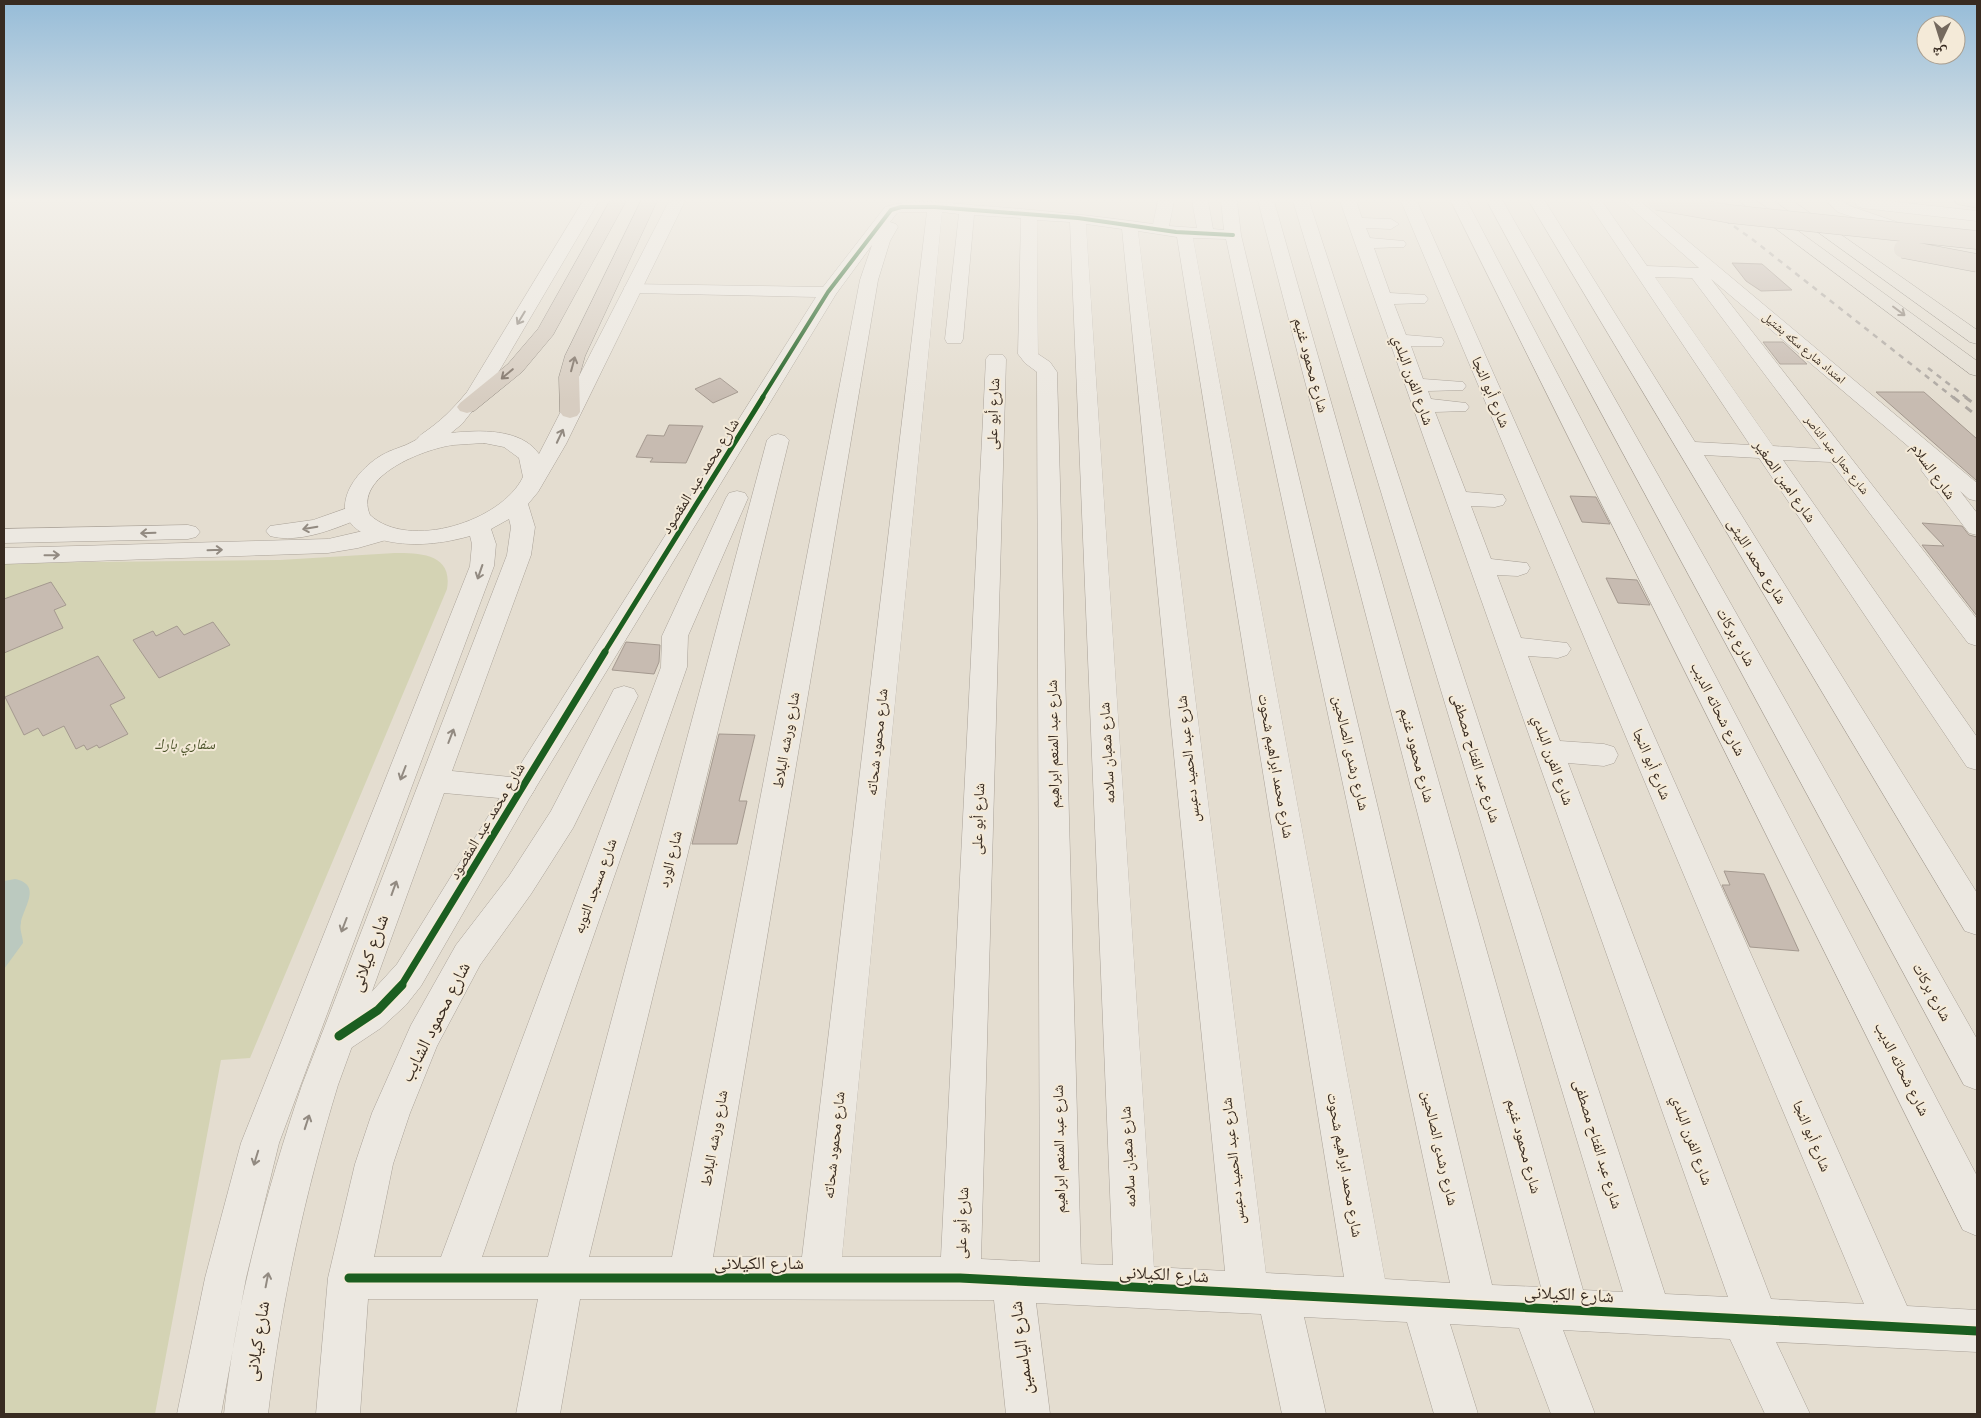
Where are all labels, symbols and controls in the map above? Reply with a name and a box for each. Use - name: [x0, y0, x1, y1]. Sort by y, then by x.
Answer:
- north arrow: [1916, 15, 1966, 65]
- text: ش: [1932, 43, 1948, 60]
- one-way arrow: [1892, 306, 1905, 317]
- street label: امتداد شارع سكه بشتيل: [1759, 309, 1848, 388]
- one-way arrow: [516, 311, 526, 325]
- street label: شارع محمود غنيم: [1289, 316, 1331, 415]
- street label: شارع الفرن البلدي: [1386, 333, 1437, 429]
- street label: شارع أبو النجا: [1467, 354, 1514, 431]
- one-way arrow: [569, 356, 578, 372]
- one-way arrow: [501, 369, 514, 380]
- street label: شارع أبو على: [983, 377, 1004, 450]
- street label: شارع جمال عبد الناصر: [1801, 412, 1872, 498]
- street label: شارع محمد عبد المقصود: [658, 415, 744, 538]
- one-way arrow: [556, 429, 566, 444]
- street label: شارع امين الصغير: [1749, 436, 1819, 526]
- street label: شارع السلام: [1906, 440, 1959, 503]
- street label: شارع محمد الليثى: [1723, 515, 1790, 608]
- one-way arrow: [303, 523, 319, 533]
- one-way arrow: [140, 528, 156, 538]
- one-way arrow: [206, 545, 223, 555]
- one-way arrow: [44, 550, 60, 559]
- one-way arrow: [475, 564, 484, 580]
- street label: شارع بركات: [1712, 605, 1759, 670]
- street label: شارع شحاته الديب: [1686, 660, 1749, 759]
- street label: شارع عبد المنعم ابراهيم: [1044, 679, 1064, 808]
- street label: شارع محمود شحاته: [863, 687, 893, 797]
- street label: شارع ورشه البلاط: [770, 691, 804, 790]
- street label: شارع عبد الفتاح مصطفى: [1447, 691, 1503, 825]
- street label: شارع محمد ابراهيم شحوت: [1253, 692, 1297, 840]
- street label: شارع عبد الحميد دعبس: [1173, 694, 1205, 823]
- street label: شارع رشدى الصالحين: [1328, 694, 1372, 813]
- street label: شارع شعبان سلامه: [1096, 702, 1120, 804]
- street label: شارع محمود غنيم: [1395, 706, 1437, 805]
- street label: شارع الفرن البلدي: [1526, 713, 1577, 809]
- street label: شارع أبو النجا: [1628, 726, 1675, 803]
- one-way arrow: [447, 728, 456, 744]
- park label: سفاري بارك: [155, 736, 215, 756]
- street label: شارع محمد عبد المقصود: [446, 760, 530, 883]
- one-way arrow: [398, 765, 407, 780]
- street label: شارع أبو على: [968, 782, 989, 855]
- street label: شارع الورد: [655, 829, 687, 890]
- street label: شارع مسجد التوبه: [570, 836, 622, 936]
- one-way arrow: [390, 881, 399, 896]
- street label: شارع كيلانى: [346, 912, 393, 995]
- one-way arrow: [339, 917, 348, 932]
- street label: شارع محمود الشايب: [396, 959, 475, 1086]
- street label: شارع بركات: [1908, 960, 1955, 1025]
- street label: شارع شحاته الديب: [1870, 1020, 1933, 1119]
- street label: شارع عبد الفتاح مصطفى: [1569, 1077, 1625, 1211]
- street label: شارع عبد المنعم ابراهيم: [1050, 1084, 1070, 1213]
- street label: شارع ورشه البلاط: [698, 1089, 732, 1188]
- street label: شارع رشدى الصالحين: [1417, 1089, 1461, 1208]
- street label: شارع محمود شحاته: [820, 1090, 850, 1200]
- street label: شارع محمد ابراهيم شحوت: [1322, 1091, 1366, 1239]
- street label: شارع الفرن البلدي: [1665, 1093, 1716, 1189]
- street label: شارع عبد الحميد دعبس: [1218, 1096, 1250, 1225]
- street label: شارع محمود غنيم: [1502, 1097, 1544, 1196]
- street label: شارع أبو النجا: [1788, 1098, 1835, 1175]
- street label: شارع شعبان سلامه: [1117, 1106, 1141, 1208]
- one-way arrow: [303, 1115, 313, 1131]
- one-way arrow: [250, 1150, 260, 1166]
- street label: شارع أبو على: [952, 1186, 973, 1259]
- street label: شارع الكيلانى: [714, 1253, 804, 1274]
- street label: شارع الكيلانى: [1119, 1262, 1209, 1287]
- one-way arrow: [263, 1272, 272, 1288]
- street label: شارع الكيلانى: [1524, 1282, 1614, 1307]
- street label: شارع كيلانى: [241, 1299, 274, 1383]
- street label: شارع الياسمين: [1005, 1300, 1038, 1396]

